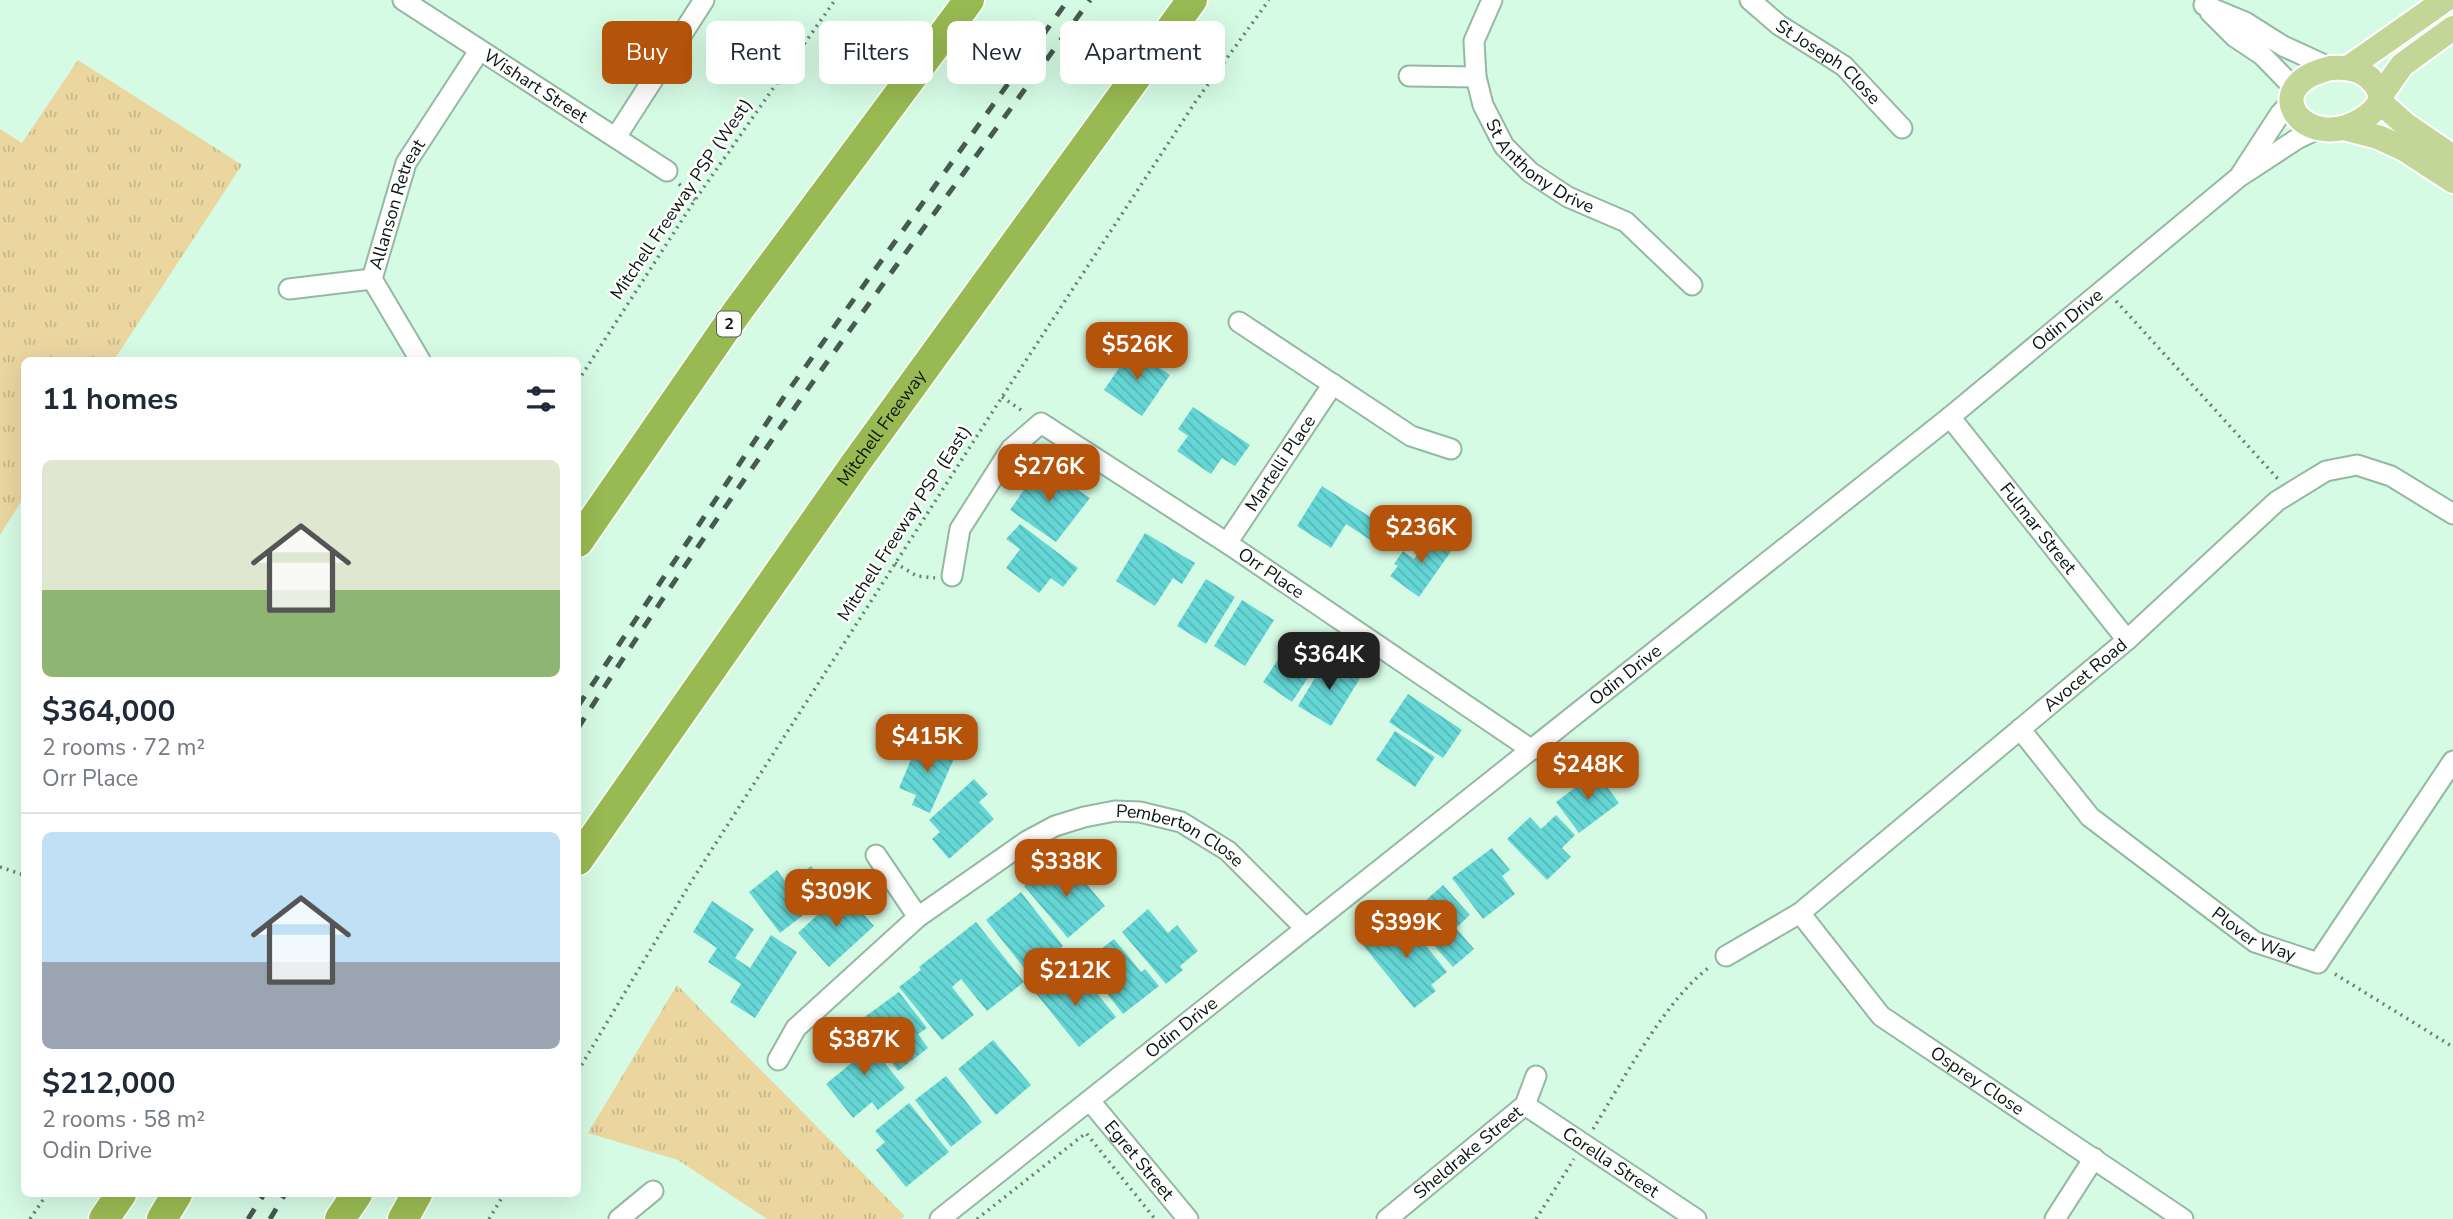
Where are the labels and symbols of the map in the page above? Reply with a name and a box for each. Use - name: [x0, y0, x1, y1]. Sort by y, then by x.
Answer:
- street label: St Joseph Close: [1771, 14, 1886, 110]
- street label: Wishart Street: [479, 43, 593, 129]
- street label: Mitchell Freeway PSP (West): [605, 94, 757, 304]
- street label: St Anthony Drive: [1480, 115, 1598, 219]
- street label: Allanson Retreat: [363, 134, 431, 272]
- street label: Odin Drive: [2026, 283, 2108, 356]
- road number: 2: [717, 312, 741, 336]
- pin: $526K: [1088, 322, 1186, 382]
- street label: Mitchell Freeway: [831, 364, 932, 491]
- street label: Martelli Place: [1239, 410, 1321, 516]
- street label: Mitchell Freeway PSP (East): [832, 421, 976, 625]
- pin: $276K: [1000, 444, 1098, 504]
- street label: Fulmar Street: [1995, 478, 2082, 579]
- pin: $236K: [1372, 505, 1470, 565]
- street label: Orr Place: [1233, 542, 1309, 604]
- pin: $364K: [1280, 632, 1378, 692]
- street label: Avocet Road: [2038, 633, 2132, 717]
- street label: Odin Drive: [1584, 639, 1666, 711]
- pin: $415K: [878, 714, 976, 774]
- pin: $248K: [1539, 742, 1637, 802]
- street label: Pemberton Close: [1115, 799, 1249, 872]
- pin: $338K: [1017, 839, 1115, 899]
- pin: $309K: [787, 870, 885, 929]
- pin: $399K: [1357, 900, 1455, 960]
- street label: Plover Way: [2207, 901, 2300, 967]
- pin: $212K: [1026, 948, 1124, 1008]
- street label: Odin Drive: [1140, 991, 1222, 1064]
- pin: $387K: [815, 1018, 913, 1077]
- street label: Osprey Close: [1926, 1041, 2029, 1121]
- street label: Sheldrake Street: [1408, 1100, 1528, 1204]
- street label: Egret Street: [1099, 1115, 1180, 1206]
- street label: Corella Street: [1558, 1121, 1664, 1203]

